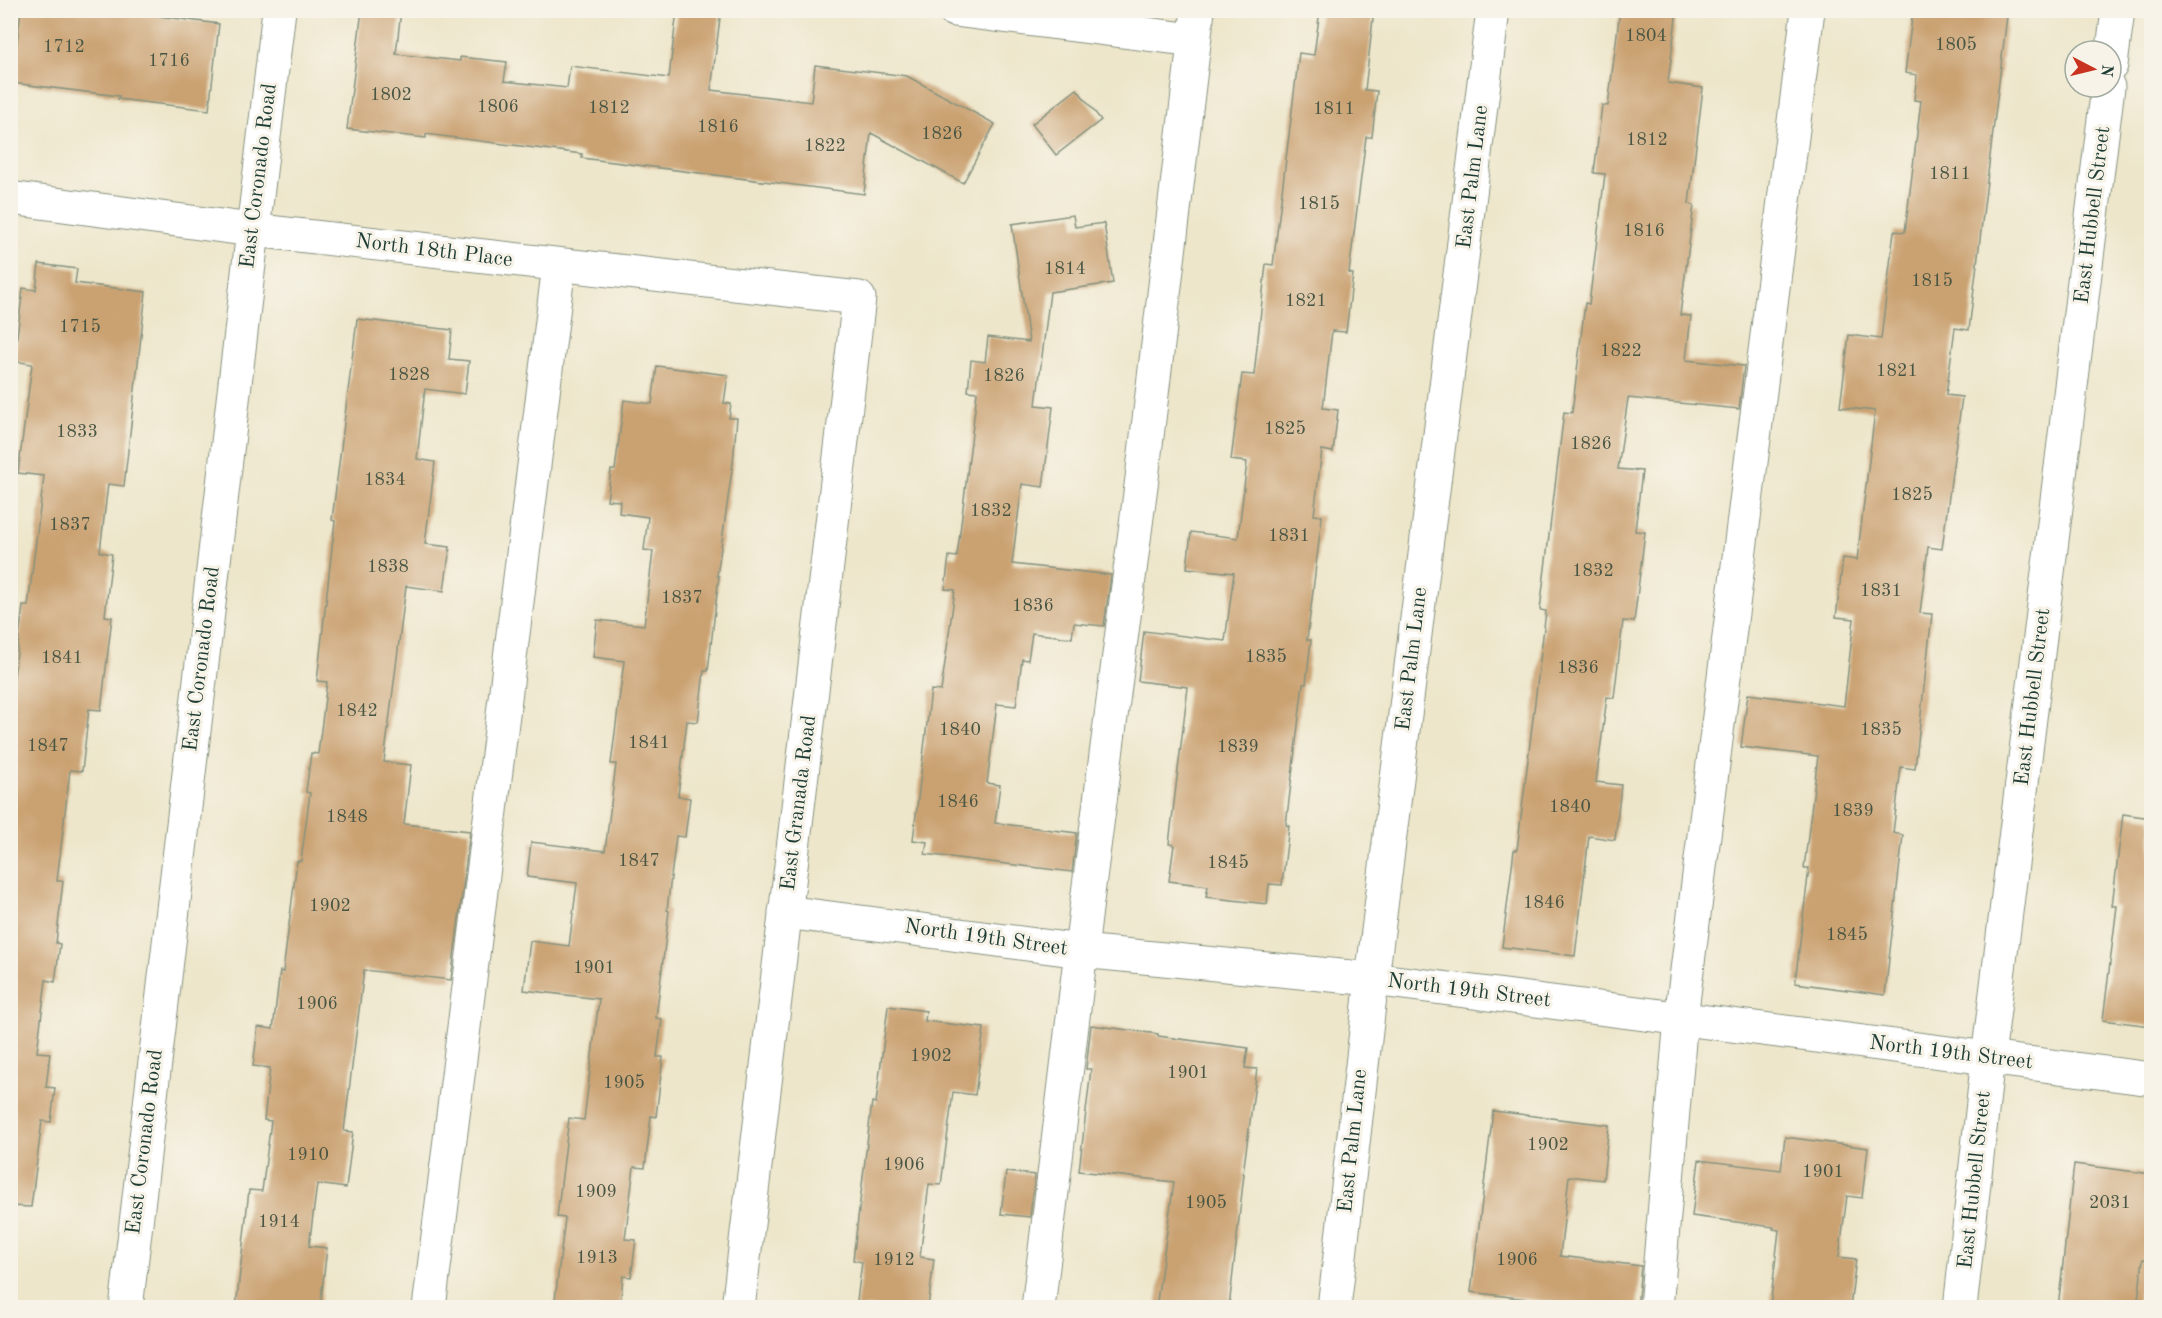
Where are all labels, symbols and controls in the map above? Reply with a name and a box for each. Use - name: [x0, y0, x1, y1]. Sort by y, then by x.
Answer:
- house number: 1804: [1625, 27, 1667, 45]
- house number: 1805: [1935, 36, 1977, 54]
- house number: 1712: [43, 38, 85, 56]
- north arrow: [2063, 39, 2123, 99]
- house number: 1716: [148, 52, 190, 70]
- text: N: [2097, 64, 2115, 78]
- street label: East Coronado Road: [237, 82, 281, 270]
- house number: 1802: [370, 86, 412, 104]
- house number: 1806: [477, 98, 519, 116]
- house number: 1812: [588, 99, 630, 117]
- house number: 1811: [1313, 100, 1355, 118]
- street label: East Palm Lane: [1454, 104, 1492, 250]
- house number: 1816: [697, 118, 739, 136]
- house number: 1826: [921, 125, 963, 143]
- street label: East Hubbell Street: [2072, 125, 2114, 305]
- house number: 1812: [1626, 131, 1668, 149]
- house number: 1822: [804, 137, 846, 155]
- house number: 1811: [1929, 165, 1971, 183]
- house number: 1815: [1298, 195, 1340, 213]
- house number: 1816: [1623, 222, 1665, 240]
- street label: North 18th Place: [354, 231, 514, 271]
- house number: 1814: [1044, 260, 1086, 278]
- house number: 1815: [1911, 272, 1953, 290]
- house number: 1821: [1285, 292, 1327, 310]
- house number: 1715: [59, 318, 101, 336]
- house number: 1822: [1600, 342, 1642, 360]
- house number: 1821: [1876, 362, 1918, 380]
- house number: 1828: [388, 366, 430, 384]
- house number: 1826: [983, 367, 1025, 385]
- house number: 1825: [1264, 420, 1306, 438]
- house number: 1833: [56, 423, 98, 441]
- house number: 1826: [1570, 435, 1612, 453]
- house number: 1834: [364, 471, 406, 489]
- house number: 1825: [1891, 486, 1933, 504]
- house number: 1832: [970, 502, 1012, 520]
- house number: 1837: [49, 516, 91, 534]
- house number: 1831: [1268, 527, 1310, 545]
- house number: 1838: [367, 558, 409, 576]
- house number: 1832: [1572, 562, 1614, 580]
- street label: East Coronado Road: [180, 565, 224, 753]
- house number: 1831: [1860, 582, 1902, 600]
- street label: East Palm Lane: [1393, 586, 1431, 732]
- house number: 1837: [661, 589, 703, 607]
- house number: 1836: [1012, 597, 1054, 615]
- street label: East Hubbell Street: [2012, 607, 2054, 787]
- house number: 1835: [1245, 648, 1287, 666]
- house number: 1841: [41, 649, 83, 667]
- house number: 1836: [1557, 659, 1599, 677]
- house number: 1842: [336, 702, 378, 720]
- street label: East Granada Road: [778, 714, 820, 892]
- house number: 1840: [939, 721, 981, 739]
- house number: 1835: [1860, 721, 1902, 739]
- house number: 1841: [628, 734, 670, 752]
- house number: 1847: [27, 737, 69, 755]
- house number: 1839: [1217, 738, 1259, 756]
- house number: 1846: [937, 793, 979, 811]
- house number: 1840: [1549, 798, 1591, 816]
- house number: 1839: [1832, 802, 1874, 820]
- house number: 1848: [326, 808, 368, 826]
- house number: 1847: [618, 852, 660, 870]
- house number: 1845: [1207, 854, 1249, 872]
- house number: 1846: [1523, 894, 1565, 912]
- house number: 1902: [309, 897, 351, 915]
- street label: North 19th Street: [903, 916, 1069, 960]
- house number: 1845: [1826, 926, 1868, 944]
- house number: 1901: [573, 959, 615, 977]
- street label: North 19th Street: [1386, 971, 1552, 1011]
- house number: 1906: [296, 995, 338, 1013]
- street label: North 19th Street: [1868, 1033, 2034, 1073]
- house number: 1902: [910, 1047, 952, 1065]
- street label: East Coronado Road: [123, 1048, 167, 1236]
- house number: 1901: [1167, 1064, 1209, 1082]
- street label: East Palm Lane: [1335, 1068, 1371, 1214]
- house number: 1905: [603, 1074, 645, 1092]
- street label: East Hubbell Street: [1955, 1090, 1995, 1270]
- house number: 1902: [1527, 1136, 1569, 1154]
- house number: 1910: [287, 1146, 329, 1164]
- house number: 1906: [883, 1156, 925, 1174]
- house number: 1901: [1802, 1163, 1844, 1181]
- house number: 1909: [575, 1183, 617, 1201]
- house number: 1905: [1185, 1194, 1227, 1212]
- house number: 2031: [2089, 1194, 2131, 1212]
- house number: 1914: [258, 1213, 300, 1231]
- house number: 1913: [576, 1249, 618, 1267]
- house number: 1912: [873, 1251, 915, 1269]
- house number: 1906: [1496, 1251, 1538, 1269]

